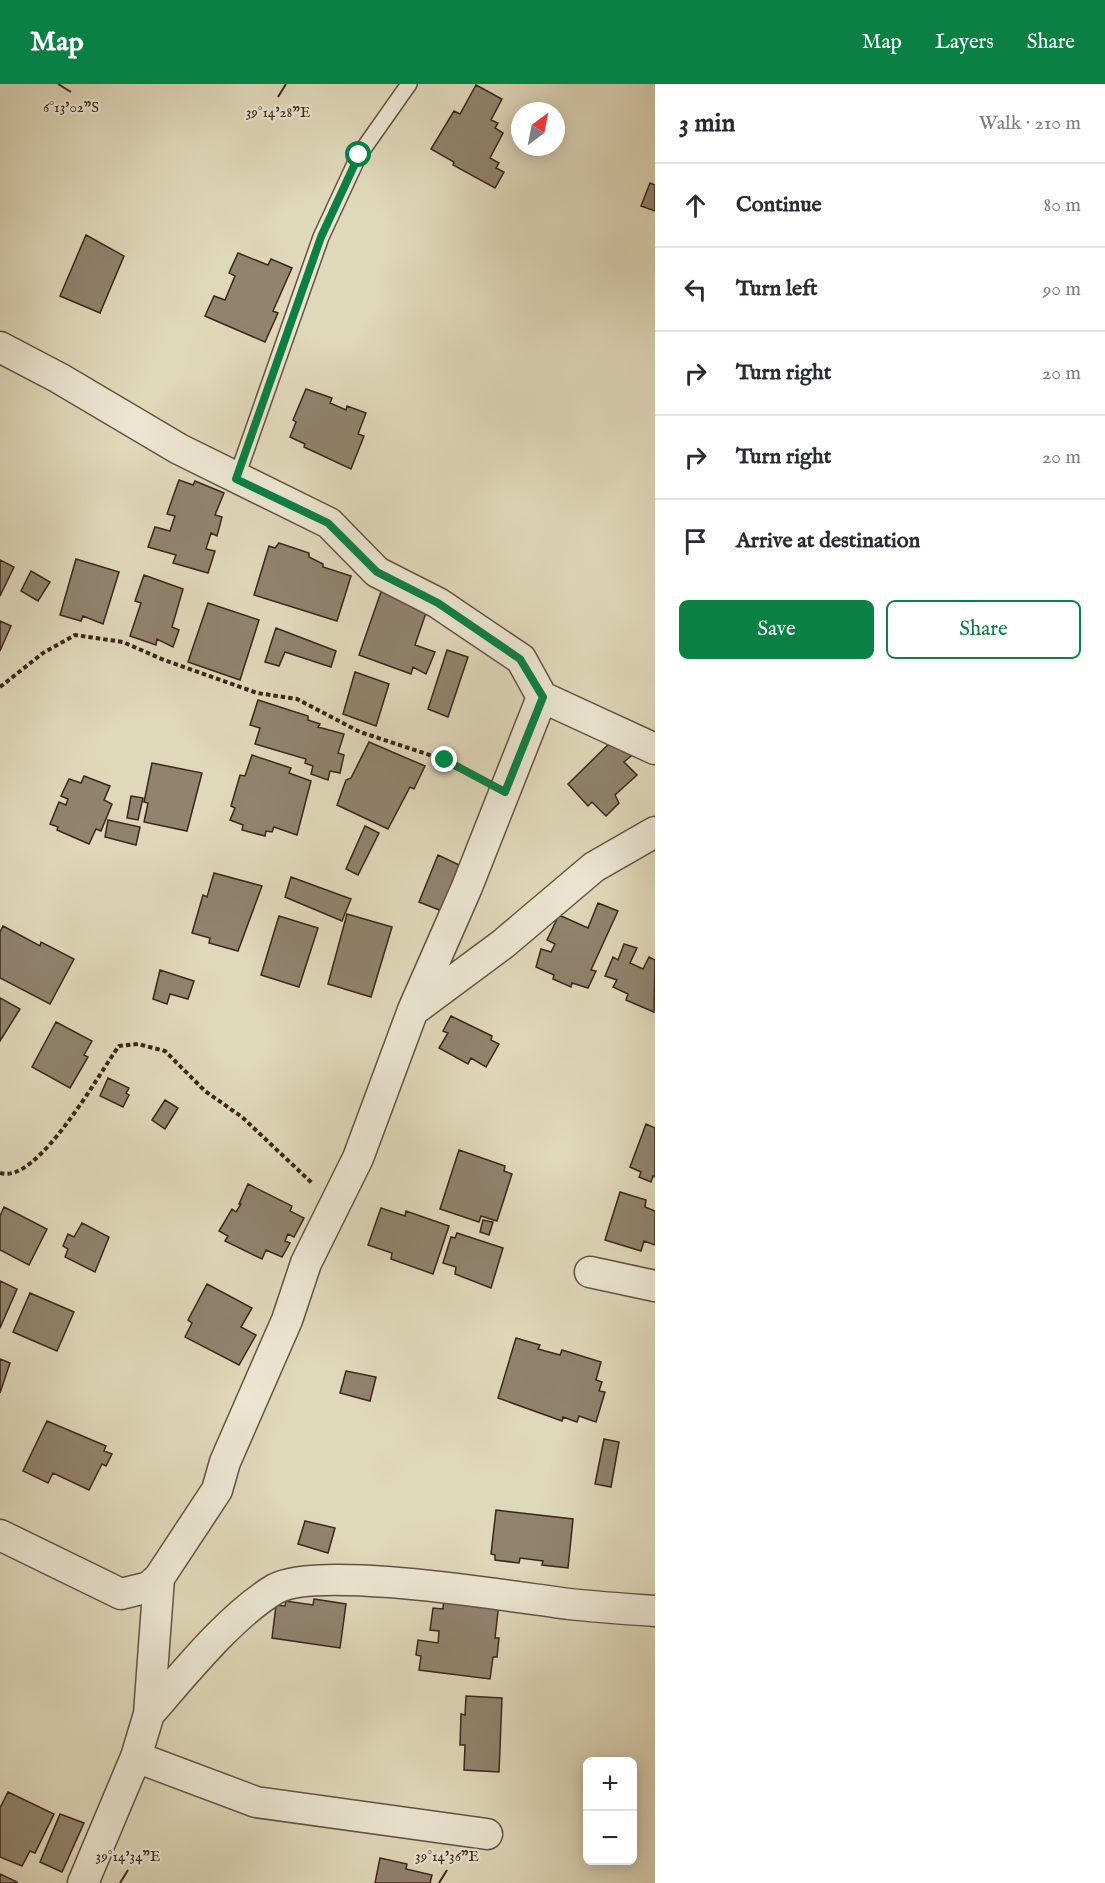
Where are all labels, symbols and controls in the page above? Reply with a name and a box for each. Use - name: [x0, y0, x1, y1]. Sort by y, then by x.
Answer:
- text: Map: [30, 25, 84, 60]
- text: Map: [862, 29, 902, 56]
- text: Layers: [935, 29, 994, 56]
- text: Share: [1027, 29, 1075, 56]
- text: 6°13'02"S: [43, 98, 99, 117]
- north arrow: [511, 102, 565, 156]
- text: 39°14'28"E: [246, 103, 310, 122]
- text: 3 min: [679, 107, 735, 140]
- text: Walk · 210 m: [979, 111, 1081, 136]
- route start: [345, 141, 371, 167]
- icon: ahead: [679, 189, 712, 222]
- text: Continue: [736, 191, 822, 219]
- text: 80 m: [1044, 193, 1081, 218]
- icon: left: [679, 273, 712, 306]
- text: Turn left: [736, 275, 818, 303]
- text: 90 m: [1043, 277, 1081, 302]
- icon: right: [679, 357, 712, 390]
- text: Turn right: [736, 359, 831, 387]
- text: 20 m: [1042, 361, 1081, 386]
- icon: right: [679, 441, 712, 474]
- text: Turn right: [736, 443, 831, 471]
- text: 20 m: [1042, 445, 1081, 470]
- icon: arrive: [679, 525, 712, 558]
- text: Arrive at destination: [736, 527, 920, 555]
- button: Save: [679, 600, 874, 659]
- button: Share: [886, 600, 1081, 659]
- route end: [431, 746, 457, 772]
- map controls: [583, 1757, 637, 1865]
- button: +: [583, 1757, 637, 1811]
- button: −: [583, 1811, 637, 1865]
- text: 39°14'34"E: [96, 1847, 160, 1866]
- text: 39°14'36"E: [415, 1847, 479, 1866]

